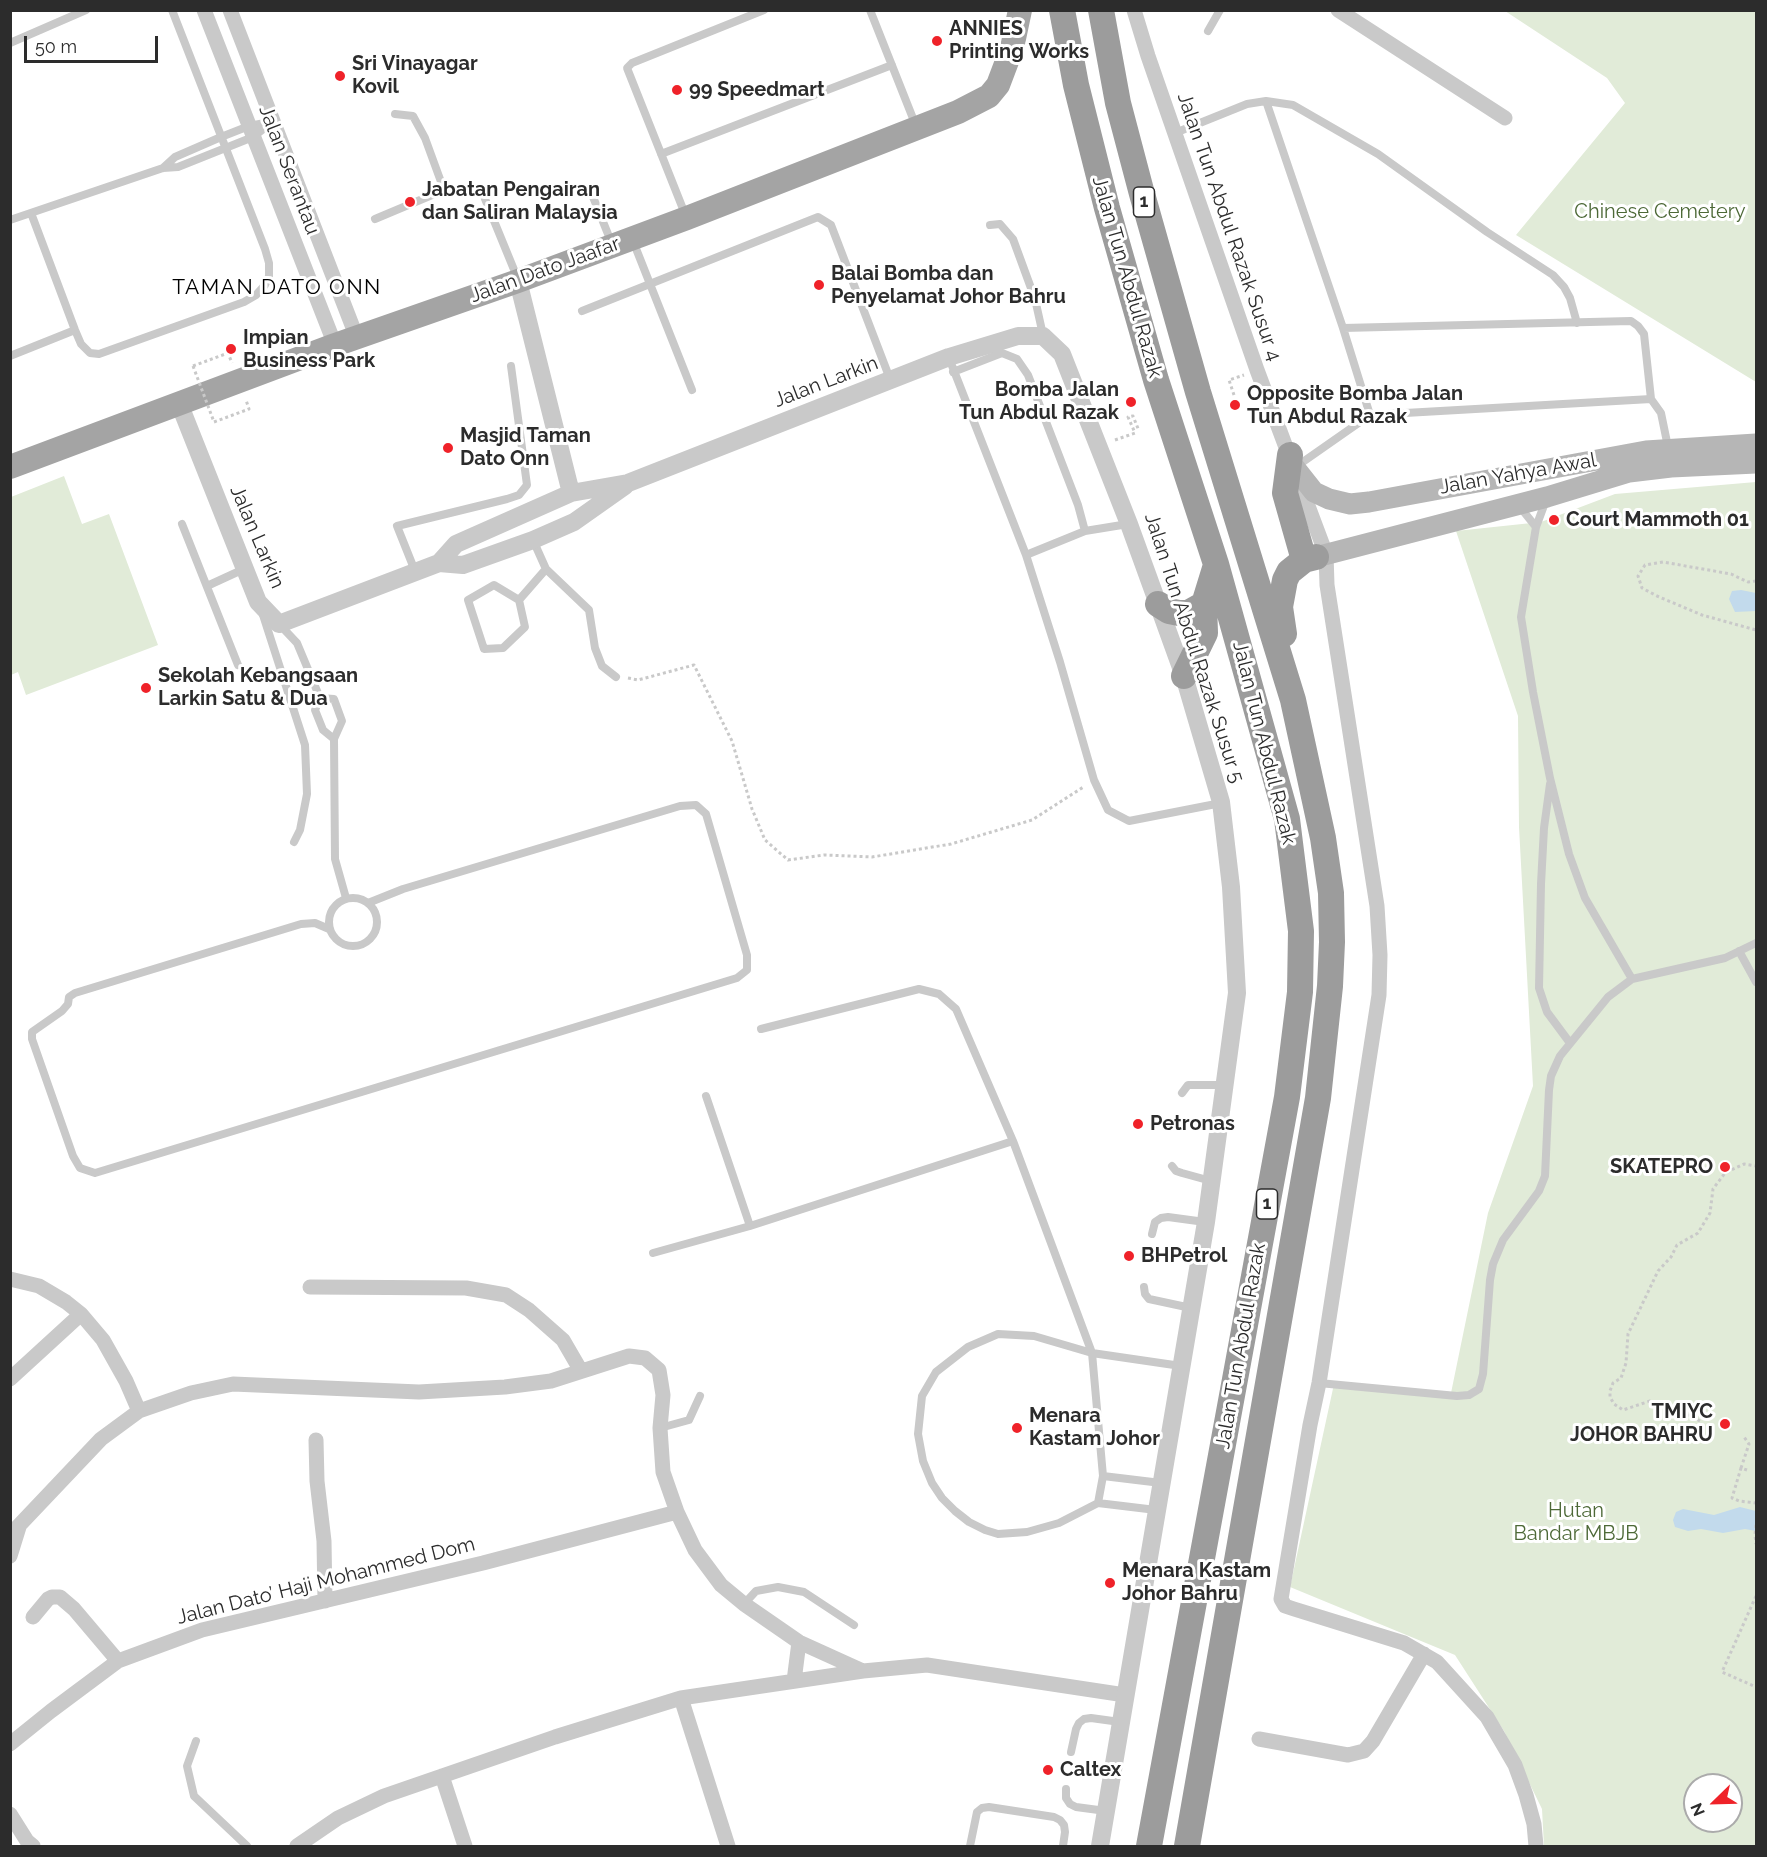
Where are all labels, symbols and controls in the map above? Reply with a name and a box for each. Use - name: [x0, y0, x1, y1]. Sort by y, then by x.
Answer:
- place label: ANNIES Printing Works: [949, 17, 1089, 64]
- scale bar: [27, 24, 160, 62]
- marker: ANNIES Printing Works: [930, 34, 944, 48]
- text: 50 m: [35, 36, 77, 57]
- place label: Sri Vinayagar Kovil: [352, 52, 478, 99]
- marker: Sri Vinayagar Kovil: [333, 69, 347, 83]
- place label: 99 Speedmart: [689, 78, 825, 102]
- marker: 99 Speedmart: [670, 83, 684, 97]
- street label: Jalan Tun Abdul Razak Susur 4: [1172, 90, 1286, 364]
- street label: Jalan Serantau: [253, 102, 325, 238]
- street label: Jalan Tun Abdul Razak: [1087, 173, 1167, 381]
- place label: Jabatan Pengairan dan Saliran Malaysia: [422, 178, 618, 225]
- road number: 1: [1134, 187, 1154, 217]
- marker: Jabatan Pengairan dan Saliran Malaysia: [403, 195, 417, 209]
- park label: Chinese Cemetery: [1574, 200, 1746, 224]
- street label: Jalan Dato Jaafar: [467, 232, 623, 308]
- place label: Balai Bomba dan Penyelamat Johor Bahru: [831, 262, 1066, 309]
- district label: TAMAN DATO ONN: [172, 275, 382, 301]
- marker: Balai Bomba dan Penyelamat Johor Bahru: [812, 278, 826, 292]
- place label: Impian Business Park: [243, 326, 375, 373]
- marker: Impian Business Park: [224, 342, 238, 356]
- street label: Jalan Larkin: [771, 351, 881, 413]
- place label: Bomba Jalan Tun Abdul Razak: [959, 378, 1119, 425]
- place label: Opposite Bomba Jalan Tun Abdul Razak: [1247, 382, 1463, 429]
- marker: Bomba Jalan Tun Abdul Razak: [1124, 395, 1138, 409]
- marker: Opposite Bomba Jalan Tun Abdul Razak: [1228, 398, 1242, 412]
- place label: Masjid Taman Dato Onn: [460, 424, 591, 471]
- marker: Masjid Taman Dato Onn: [441, 441, 455, 455]
- street label: Jalan Yahya Awal: [1438, 448, 1598, 500]
- street label: Jalan Larkin: [225, 482, 289, 592]
- place label: Court Mammoth 01: [1566, 508, 1749, 532]
- street label: Jalan Tun Abdul Razak Susur 5: [1139, 510, 1249, 786]
- marker: Court Mammoth 01: [1547, 513, 1561, 527]
- street label: Jalan Tun Abdul Razak: [1227, 639, 1301, 847]
- place label: Sekolah Kebangsaan Larkin Satu & Dua: [158, 664, 358, 711]
- marker: Sekolah Kebangsaan Larkin Satu & Dua: [139, 681, 153, 695]
- place label: Petronas: [1150, 1112, 1235, 1136]
- marker: Petronas: [1131, 1117, 1145, 1131]
- place label: SKATEPRO: [1610, 1155, 1713, 1179]
- marker: SKATEPRO: [1718, 1160, 1732, 1174]
- road number: 1: [1256, 1189, 1278, 1219]
- street label: Jalan Tun Abdul Razak: [1211, 1241, 1271, 1451]
- place label: BHPetrol: [1141, 1244, 1227, 1268]
- marker: BHPetrol: [1122, 1249, 1136, 1263]
- place label: TMIYC JOHOR BAHRU: [1570, 1400, 1713, 1447]
- place label: Menara Kastam Johor: [1029, 1404, 1160, 1451]
- marker: TMIYC JOHOR BAHRU: [1718, 1417, 1732, 1431]
- marker: Menara Kastam Johor: [1010, 1421, 1024, 1435]
- park label: Hutan Bandar MBJB: [1513, 1499, 1639, 1546]
- street label: Jalan Dato’ Haji Mohammed Dom: [174, 1532, 478, 1630]
- place label: Menara Kastam Johor Bahru: [1122, 1559, 1271, 1606]
- marker: Menara Kastam Johor Bahru: [1103, 1576, 1117, 1590]
- place label: Caltex: [1060, 1758, 1121, 1782]
- marker: Caltex: [1041, 1763, 1055, 1777]
- north arrow: [1683, 1773, 1743, 1833]
- text: N: [1687, 1800, 1709, 1819]

